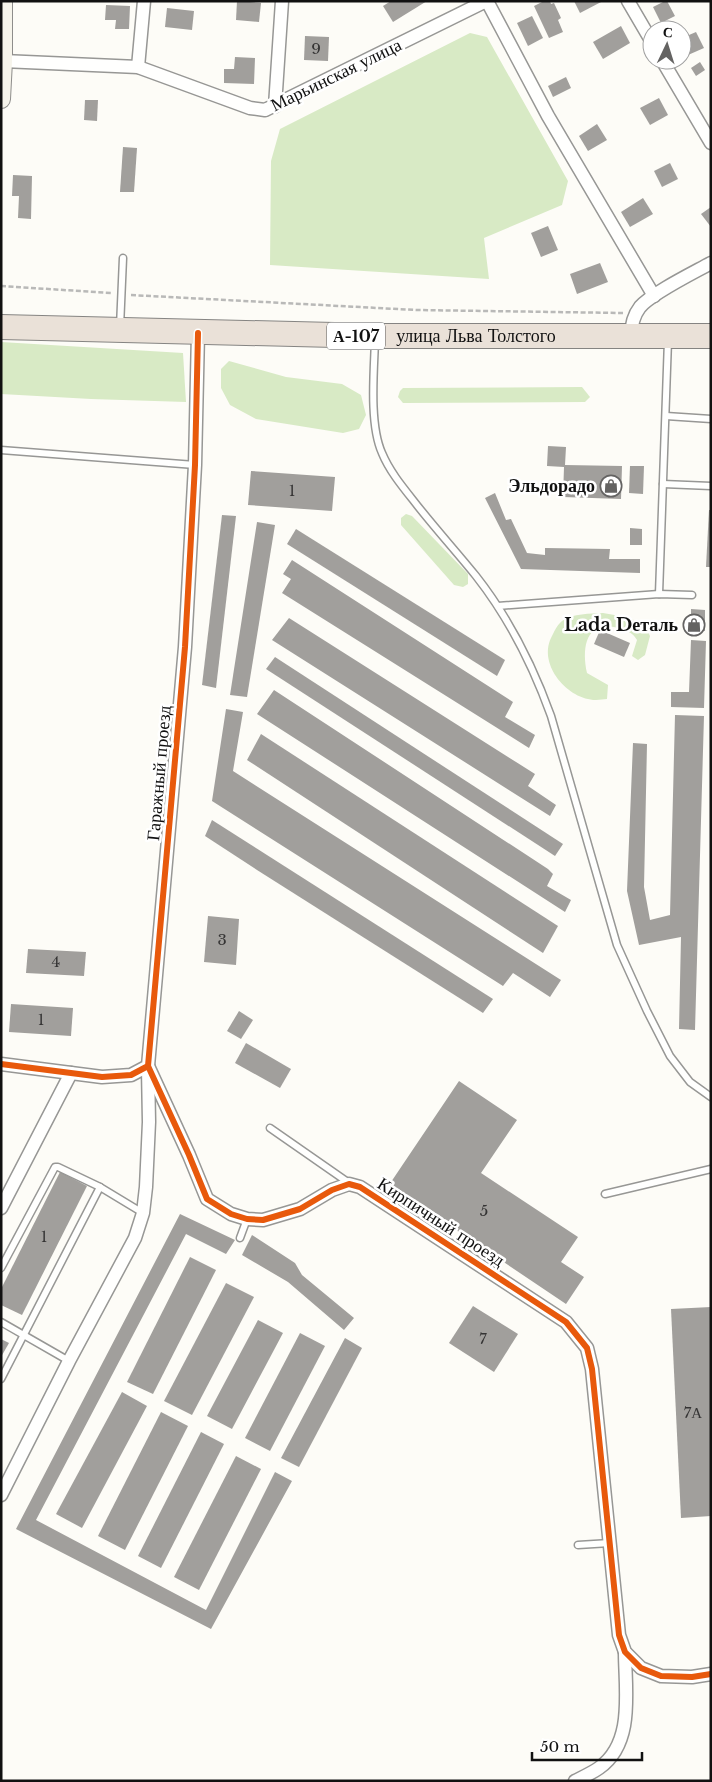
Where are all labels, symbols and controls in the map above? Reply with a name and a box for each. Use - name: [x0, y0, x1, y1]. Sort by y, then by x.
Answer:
- north arrow: [642, 20, 692, 70]
- text: С: [662, 23, 674, 41]
- street label: Марьинская улица: [267, 34, 405, 116]
- house number: 9: [311, 39, 321, 58]
- road number: А-107: [327, 322, 385, 350]
- street label: улица Льва Толстого: [396, 325, 556, 347]
- shop icon: Эльдорадо: [599, 474, 623, 498]
- place label: Эльдорадо: [508, 475, 595, 497]
- house number: 1: [289, 481, 295, 500]
- shop icon: Lada Dеталь: [682, 613, 706, 637]
- place label: Lada Dеталь: [564, 614, 678, 636]
- street label: Гаражный проезд: [142, 704, 176, 842]
- house number: 3: [217, 930, 227, 949]
- house number: 4: [52, 952, 60, 971]
- house number: 1: [38, 1010, 44, 1029]
- street label: Кирпичный проезд: [373, 1173, 509, 1271]
- house number: 5: [480, 1201, 488, 1220]
- house number: 1: [41, 1227, 47, 1246]
- house number: 7: [479, 1329, 487, 1348]
- house number: 7А: [684, 1403, 702, 1422]
- scale bar: [532, 1730, 642, 1762]
- text: 50 m: [540, 1737, 580, 1756]

